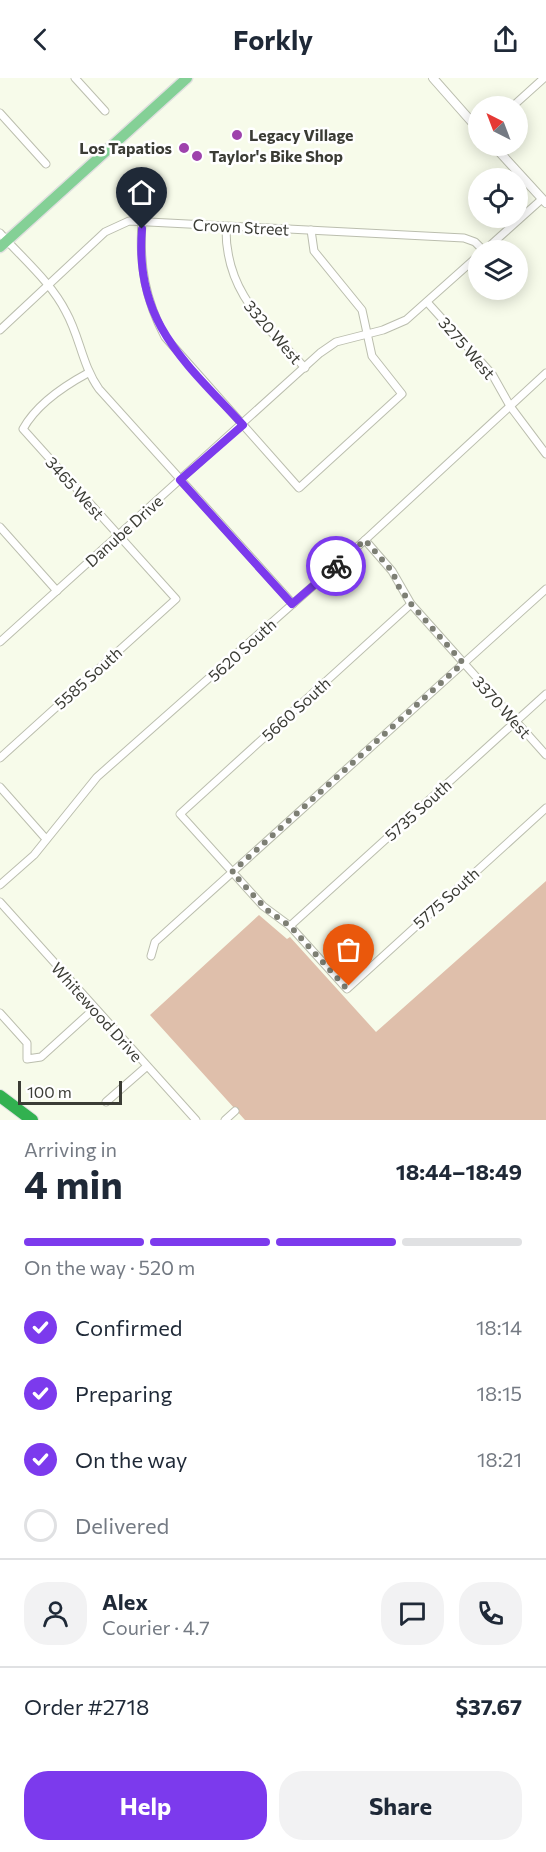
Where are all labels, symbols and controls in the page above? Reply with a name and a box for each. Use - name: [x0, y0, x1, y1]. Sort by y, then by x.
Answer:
- icon: back: [24, 23, 57, 56]
- text: Forkly: [233, 23, 313, 56]
- icon: share: [489, 23, 522, 56]
- north arrow: [468, 96, 528, 156]
- map controls: [468, 96, 528, 300]
- place label: Legacy Village: [249, 125, 354, 144]
- marker: Legacy Village: [230, 128, 244, 142]
- place label: Los Tapatios: [79, 138, 172, 157]
- marker: Los Tapatios: [177, 141, 191, 155]
- place label: Taylor's Bike Shop: [209, 146, 343, 165]
- marker: Taylor's Bike Shop: [190, 149, 204, 163]
- pin: [116, 167, 167, 229]
- button: locate: [468, 168, 528, 228]
- icon: home: [125, 176, 158, 209]
- street label: Crown Street: [192, 214, 290, 239]
- button: layers: [468, 240, 528, 300]
- street label: 3320 West: [241, 296, 306, 368]
- street label: 3275 West: [435, 313, 500, 383]
- street label: 3465 West: [42, 452, 109, 523]
- street label: Danube Drive: [81, 491, 166, 570]
- courier: [306, 536, 366, 596]
- icon: bike: [320, 550, 353, 583]
- street label: 5620 South: [204, 614, 280, 685]
- street label: 5585 South: [50, 642, 125, 713]
- street label: 3370 West: [469, 672, 536, 742]
- street label: 5660 South: [257, 673, 334, 744]
- street label: 5735 South: [381, 775, 455, 844]
- street label: 5775 South: [409, 863, 482, 932]
- pin: [323, 924, 374, 986]
- icon: bag: [332, 933, 365, 966]
- street label: Whitewood Drive: [48, 958, 147, 1065]
- scale bar: [18, 1078, 122, 1106]
- text: 100 m: [27, 1082, 72, 1101]
- text: Arriving in: [24, 1137, 117, 1161]
- text: 18:44–18:49: [396, 1158, 522, 1185]
- text: 4 min: [24, 1159, 123, 1207]
- text: On the way · 520 m: [24, 1255, 195, 1279]
- icon: check: [24, 1311, 57, 1344]
- text: Confirmed: [75, 1314, 182, 1341]
- text: 18:14: [476, 1315, 522, 1339]
- icon: check: [24, 1377, 57, 1410]
- text: Preparing: [75, 1380, 172, 1407]
- text: 18:15: [477, 1381, 522, 1405]
- icon: check: [24, 1443, 57, 1476]
- text: On the way: [75, 1446, 187, 1473]
- text: 18:21: [477, 1447, 522, 1471]
- text: Delivered: [75, 1512, 169, 1539]
- button: person: [24, 1582, 87, 1645]
- button: chat: [381, 1582, 444, 1645]
- button: phone: [459, 1582, 522, 1645]
- text: Alex: [102, 1588, 148, 1615]
- text: Courier · 4.7: [102, 1615, 210, 1639]
- text: Order #2718: [24, 1693, 149, 1720]
- text: $37.67: [455, 1693, 522, 1720]
- button: Help: [24, 1771, 267, 1840]
- button: Share: [279, 1771, 522, 1840]

